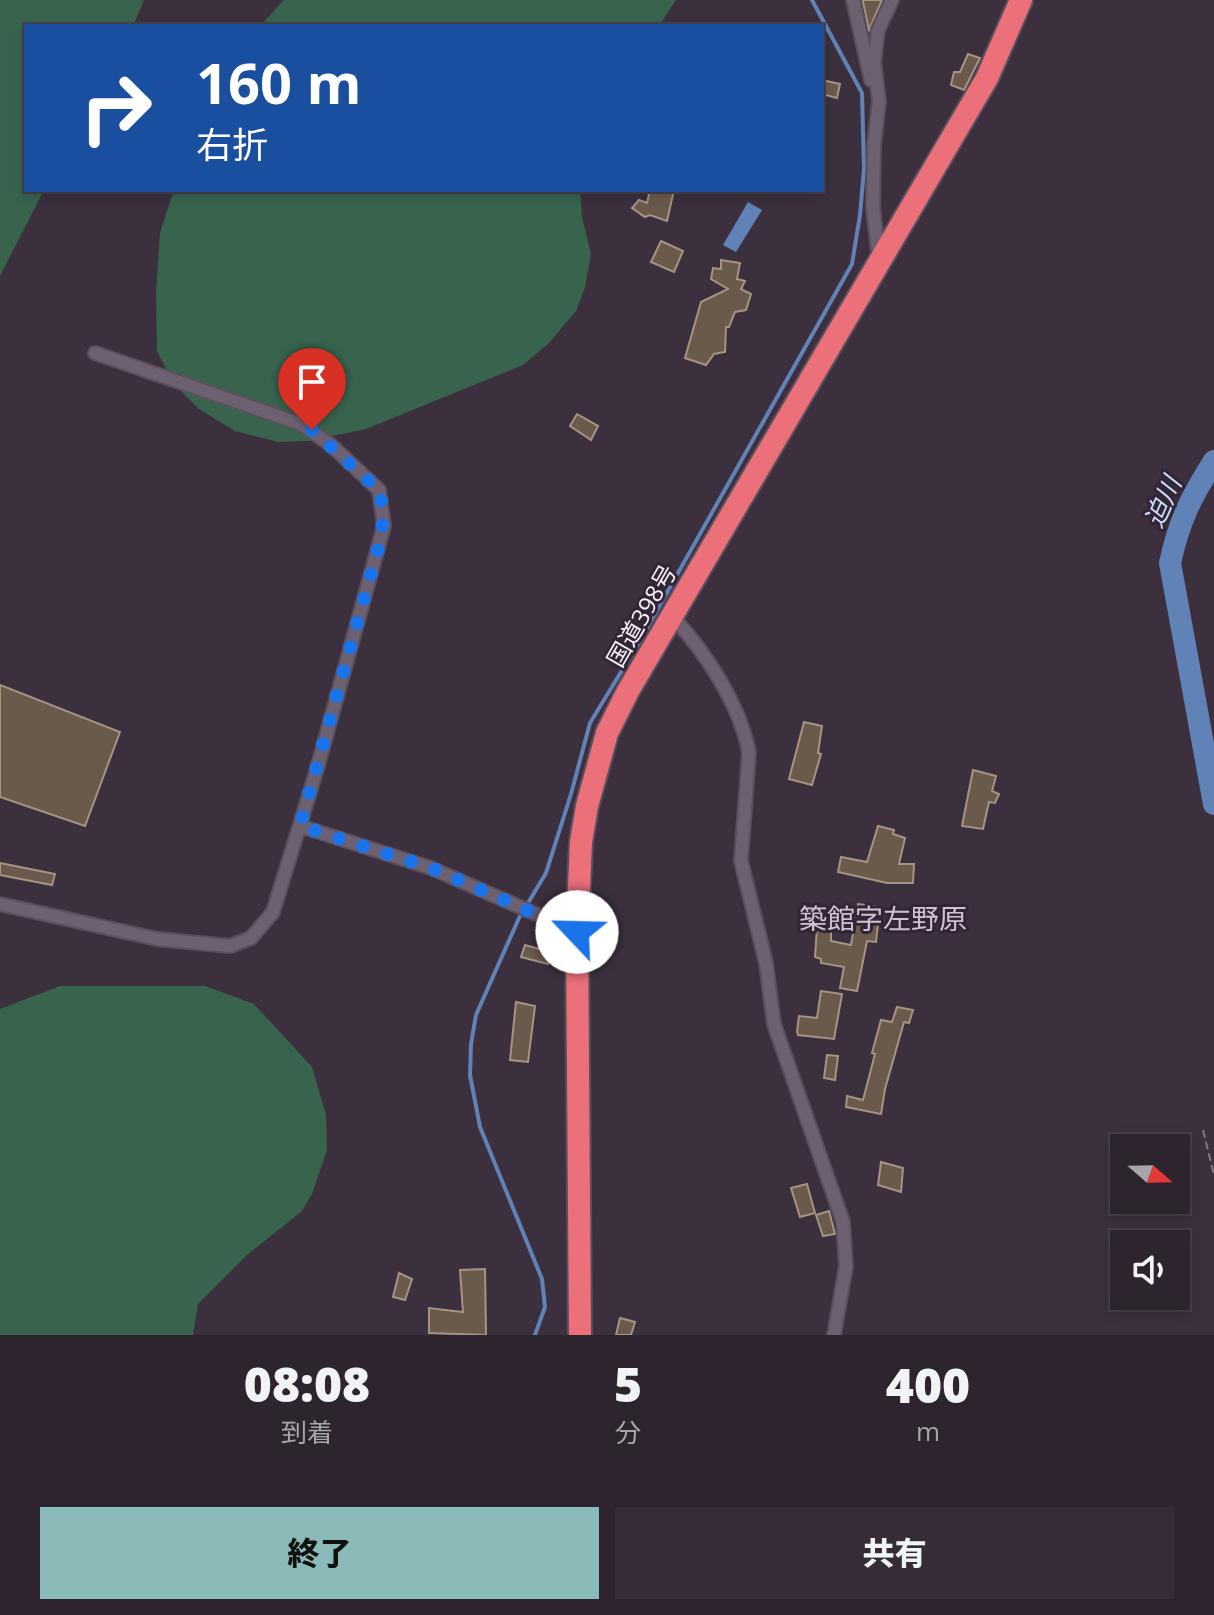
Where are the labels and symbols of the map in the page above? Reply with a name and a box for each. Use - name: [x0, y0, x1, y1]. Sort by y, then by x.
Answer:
- pin: [278, 348, 346, 430]
- water label: 迫川: [1135, 468, 1190, 533]
- street label: 国道398号: [598, 558, 683, 673]
- position arrow: [535, 890, 619, 974]
- district label: 築館字左野原: [799, 899, 967, 937]
- north arrow: [1110, 1134, 1190, 1214]

